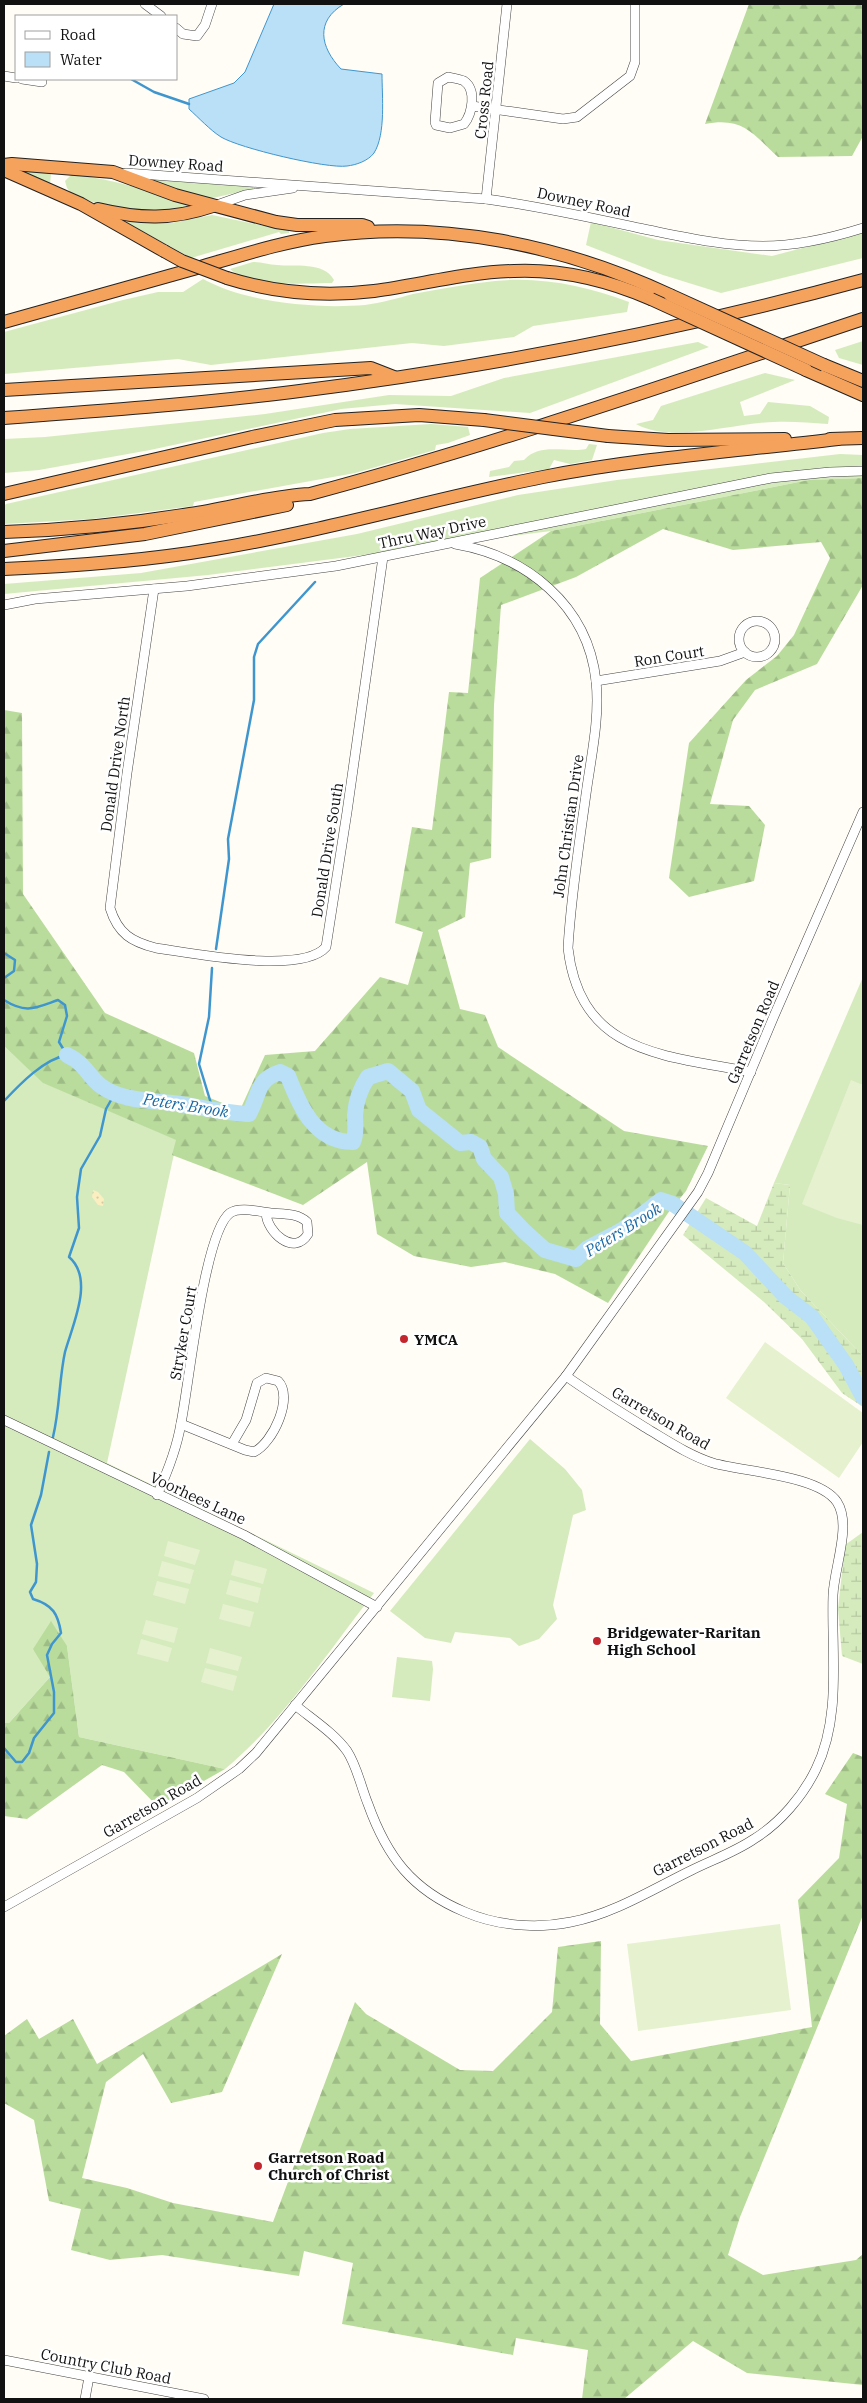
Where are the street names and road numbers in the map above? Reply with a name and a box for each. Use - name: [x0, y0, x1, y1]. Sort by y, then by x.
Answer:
- street label: Cross Road: [470, 60, 498, 140]
- street label: Downey Road: [128, 150, 224, 176]
- street label: Downey Road: [535, 183, 633, 221]
- street label: Thru Way Drive: [376, 511, 488, 553]
- street label: Ron Court: [633, 641, 705, 671]
- street label: Donald Drive North: [96, 695, 134, 833]
- street label: John Christian Drive: [549, 753, 587, 899]
- street label: Donald Drive South: [307, 781, 347, 919]
- street label: Garretson Road: [723, 977, 783, 1087]
- street label: Stryker Court: [165, 1284, 201, 1382]
- street label: Garretson Road: [608, 1382, 714, 1454]
- street label: Voorhees Lane: [147, 1467, 249, 1529]
- street label: Garretson Road: [99, 1770, 205, 1842]
- street label: Garretson Road: [650, 1813, 756, 1881]
- street label: Country Club Road: [39, 2344, 173, 2388]

